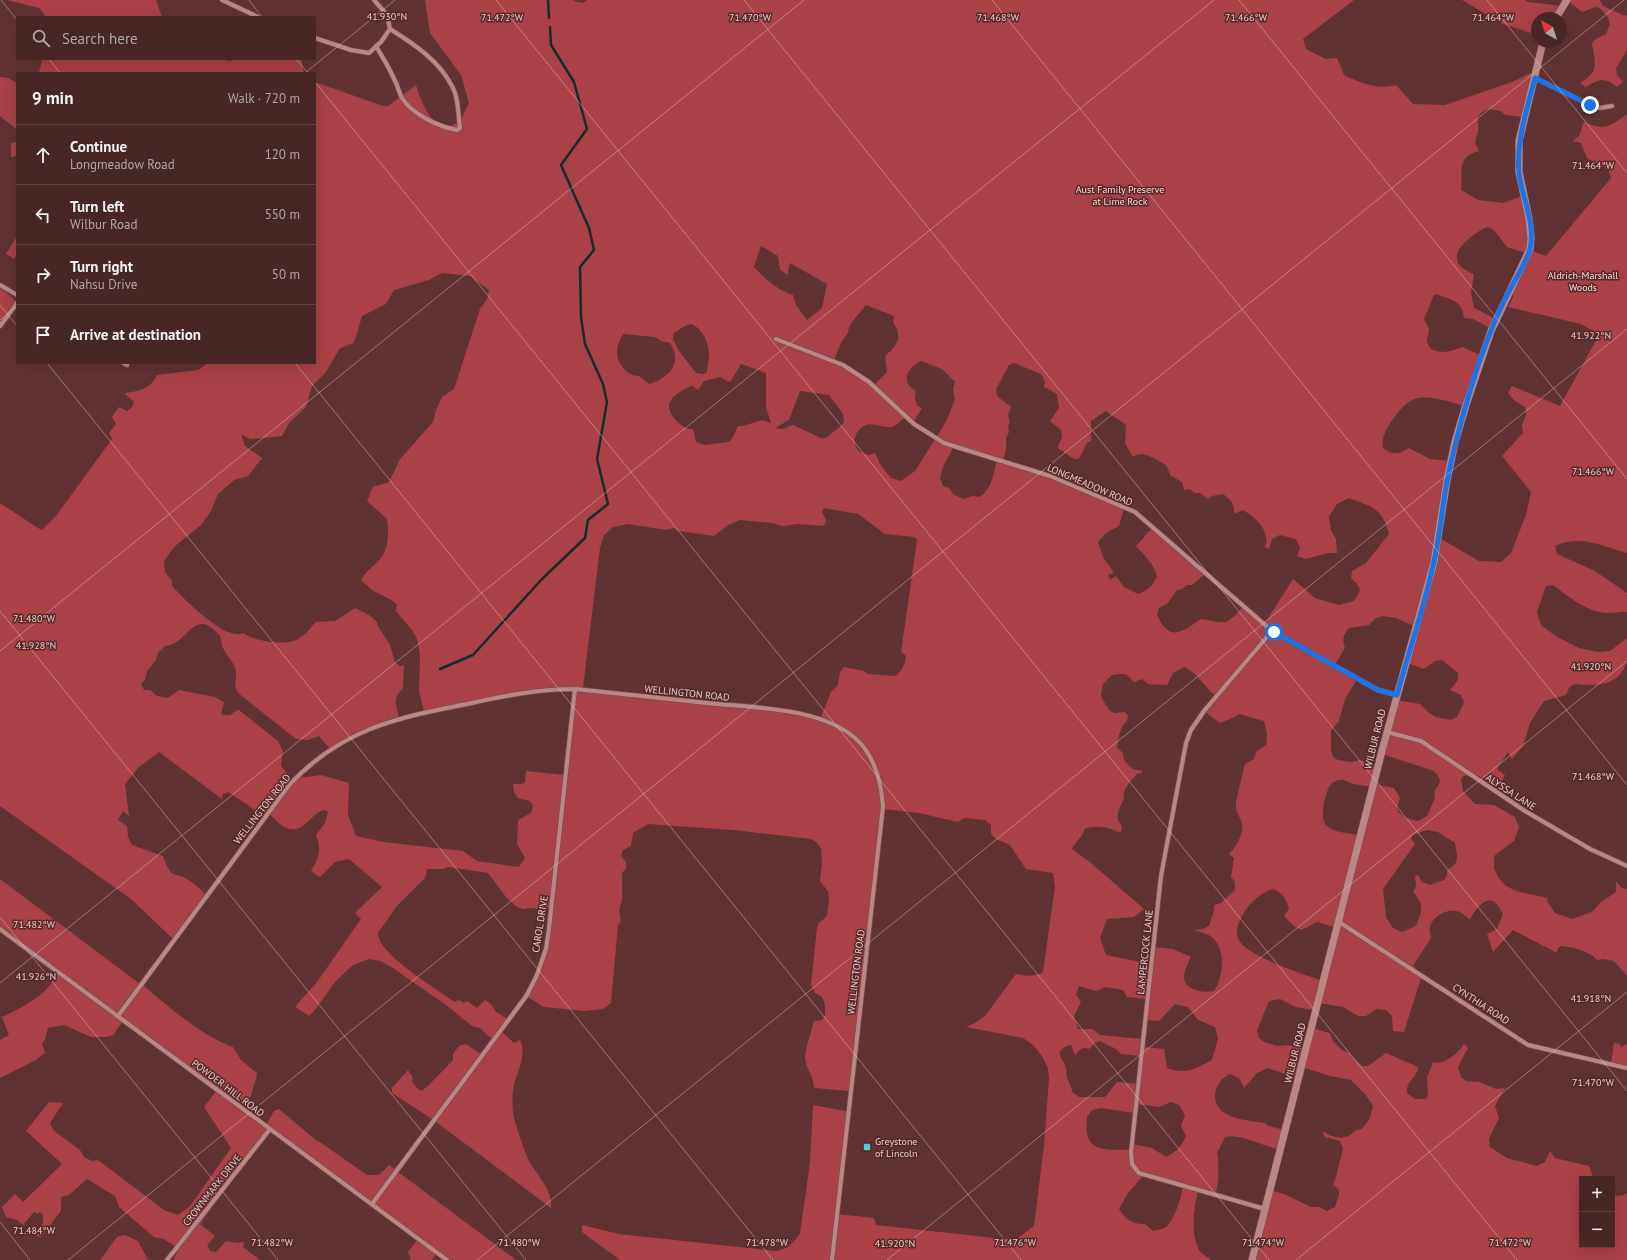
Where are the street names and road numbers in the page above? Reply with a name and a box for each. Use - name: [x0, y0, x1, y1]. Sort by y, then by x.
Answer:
- street label: LONGMEADOW ROAD: [1045, 461, 1135, 509]
- street label: WELLINGTON ROAD: [644, 682, 730, 704]
- street label: WILBUR ROAD: [1361, 707, 1389, 771]
- street label: WELLINGTON ROAD: [231, 771, 293, 847]
- street label: ALYSSA LANE: [1483, 771, 1539, 813]
- street label: CAROL DRIVE: [529, 895, 551, 953]
- street label: LAMPERCOCK LANE: [1134, 909, 1156, 995]
- street label: WELLINGTON ROAD: [844, 929, 868, 1015]
- street label: CYNTHIA ROAD: [1450, 981, 1512, 1027]
- street label: WILBUR ROAD: [1281, 1021, 1309, 1085]
- street label: POWDER HILL ROAD: [189, 1056, 267, 1120]
- street label: CROWNMARK DRIVE: [180, 1152, 244, 1228]

